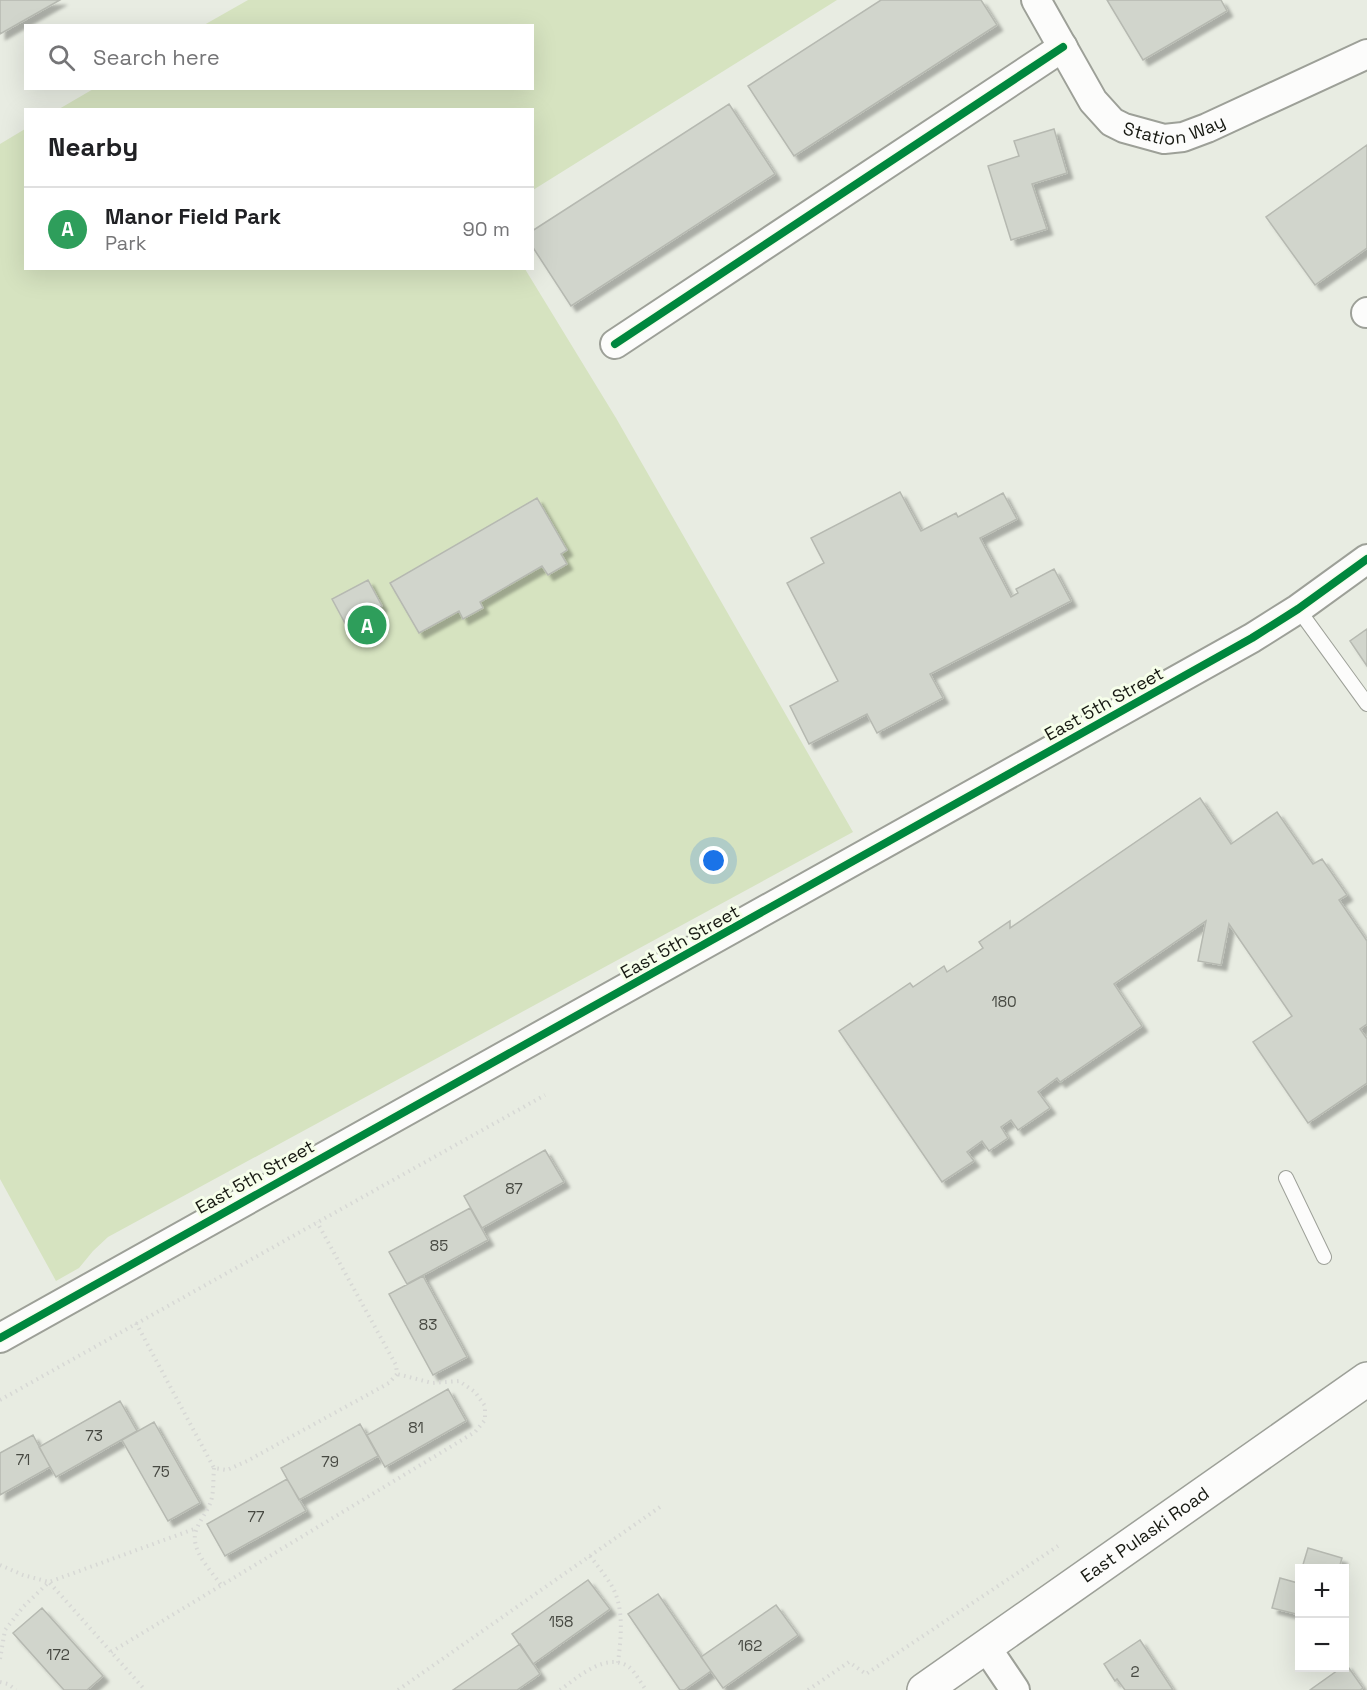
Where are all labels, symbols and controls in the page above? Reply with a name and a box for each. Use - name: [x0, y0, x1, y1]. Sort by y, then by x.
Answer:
- search box: [24, 24, 534, 90]
- icon: search: [45, 41, 78, 74]
- text: Search here: [93, 43, 220, 71]
- street label: Station Way: [1121, 109, 1229, 150]
- text: Nearby: [48, 130, 138, 164]
- text: Manor Field Park: [105, 202, 281, 230]
- text: A: [61, 216, 74, 242]
- text: 90 m: [463, 216, 510, 242]
- text: Park: [105, 230, 147, 256]
- pin: A: [348, 602, 386, 648]
- street label: East 5th Street: [1040, 661, 1167, 746]
- your location: [699, 846, 728, 875]
- street label: East 5th Street: [616, 899, 743, 984]
- house number: 180: [991, 992, 1017, 1011]
- street label: East 5th Street: [191, 1134, 318, 1219]
- house number: 87: [505, 1179, 523, 1198]
- house number: 85: [430, 1236, 448, 1255]
- house number: 83: [419, 1315, 437, 1334]
- house number: 81: [408, 1418, 424, 1437]
- house number: 73: [85, 1426, 103, 1445]
- house number: 71: [16, 1450, 30, 1469]
- house number: 79: [321, 1452, 339, 1471]
- house number: 75: [152, 1462, 170, 1481]
- street label: East Pulaski Road: [1076, 1481, 1213, 1587]
- house number: 77: [248, 1507, 264, 1526]
- map controls: [1295, 1564, 1349, 1672]
- button: +: [1295, 1564, 1349, 1618]
- house number: 158: [549, 1612, 573, 1631]
- button: −: [1295, 1618, 1349, 1672]
- house number: 162: [738, 1636, 762, 1655]
- house number: 172: [46, 1645, 70, 1664]
- house number: 2: [1130, 1662, 1140, 1681]

